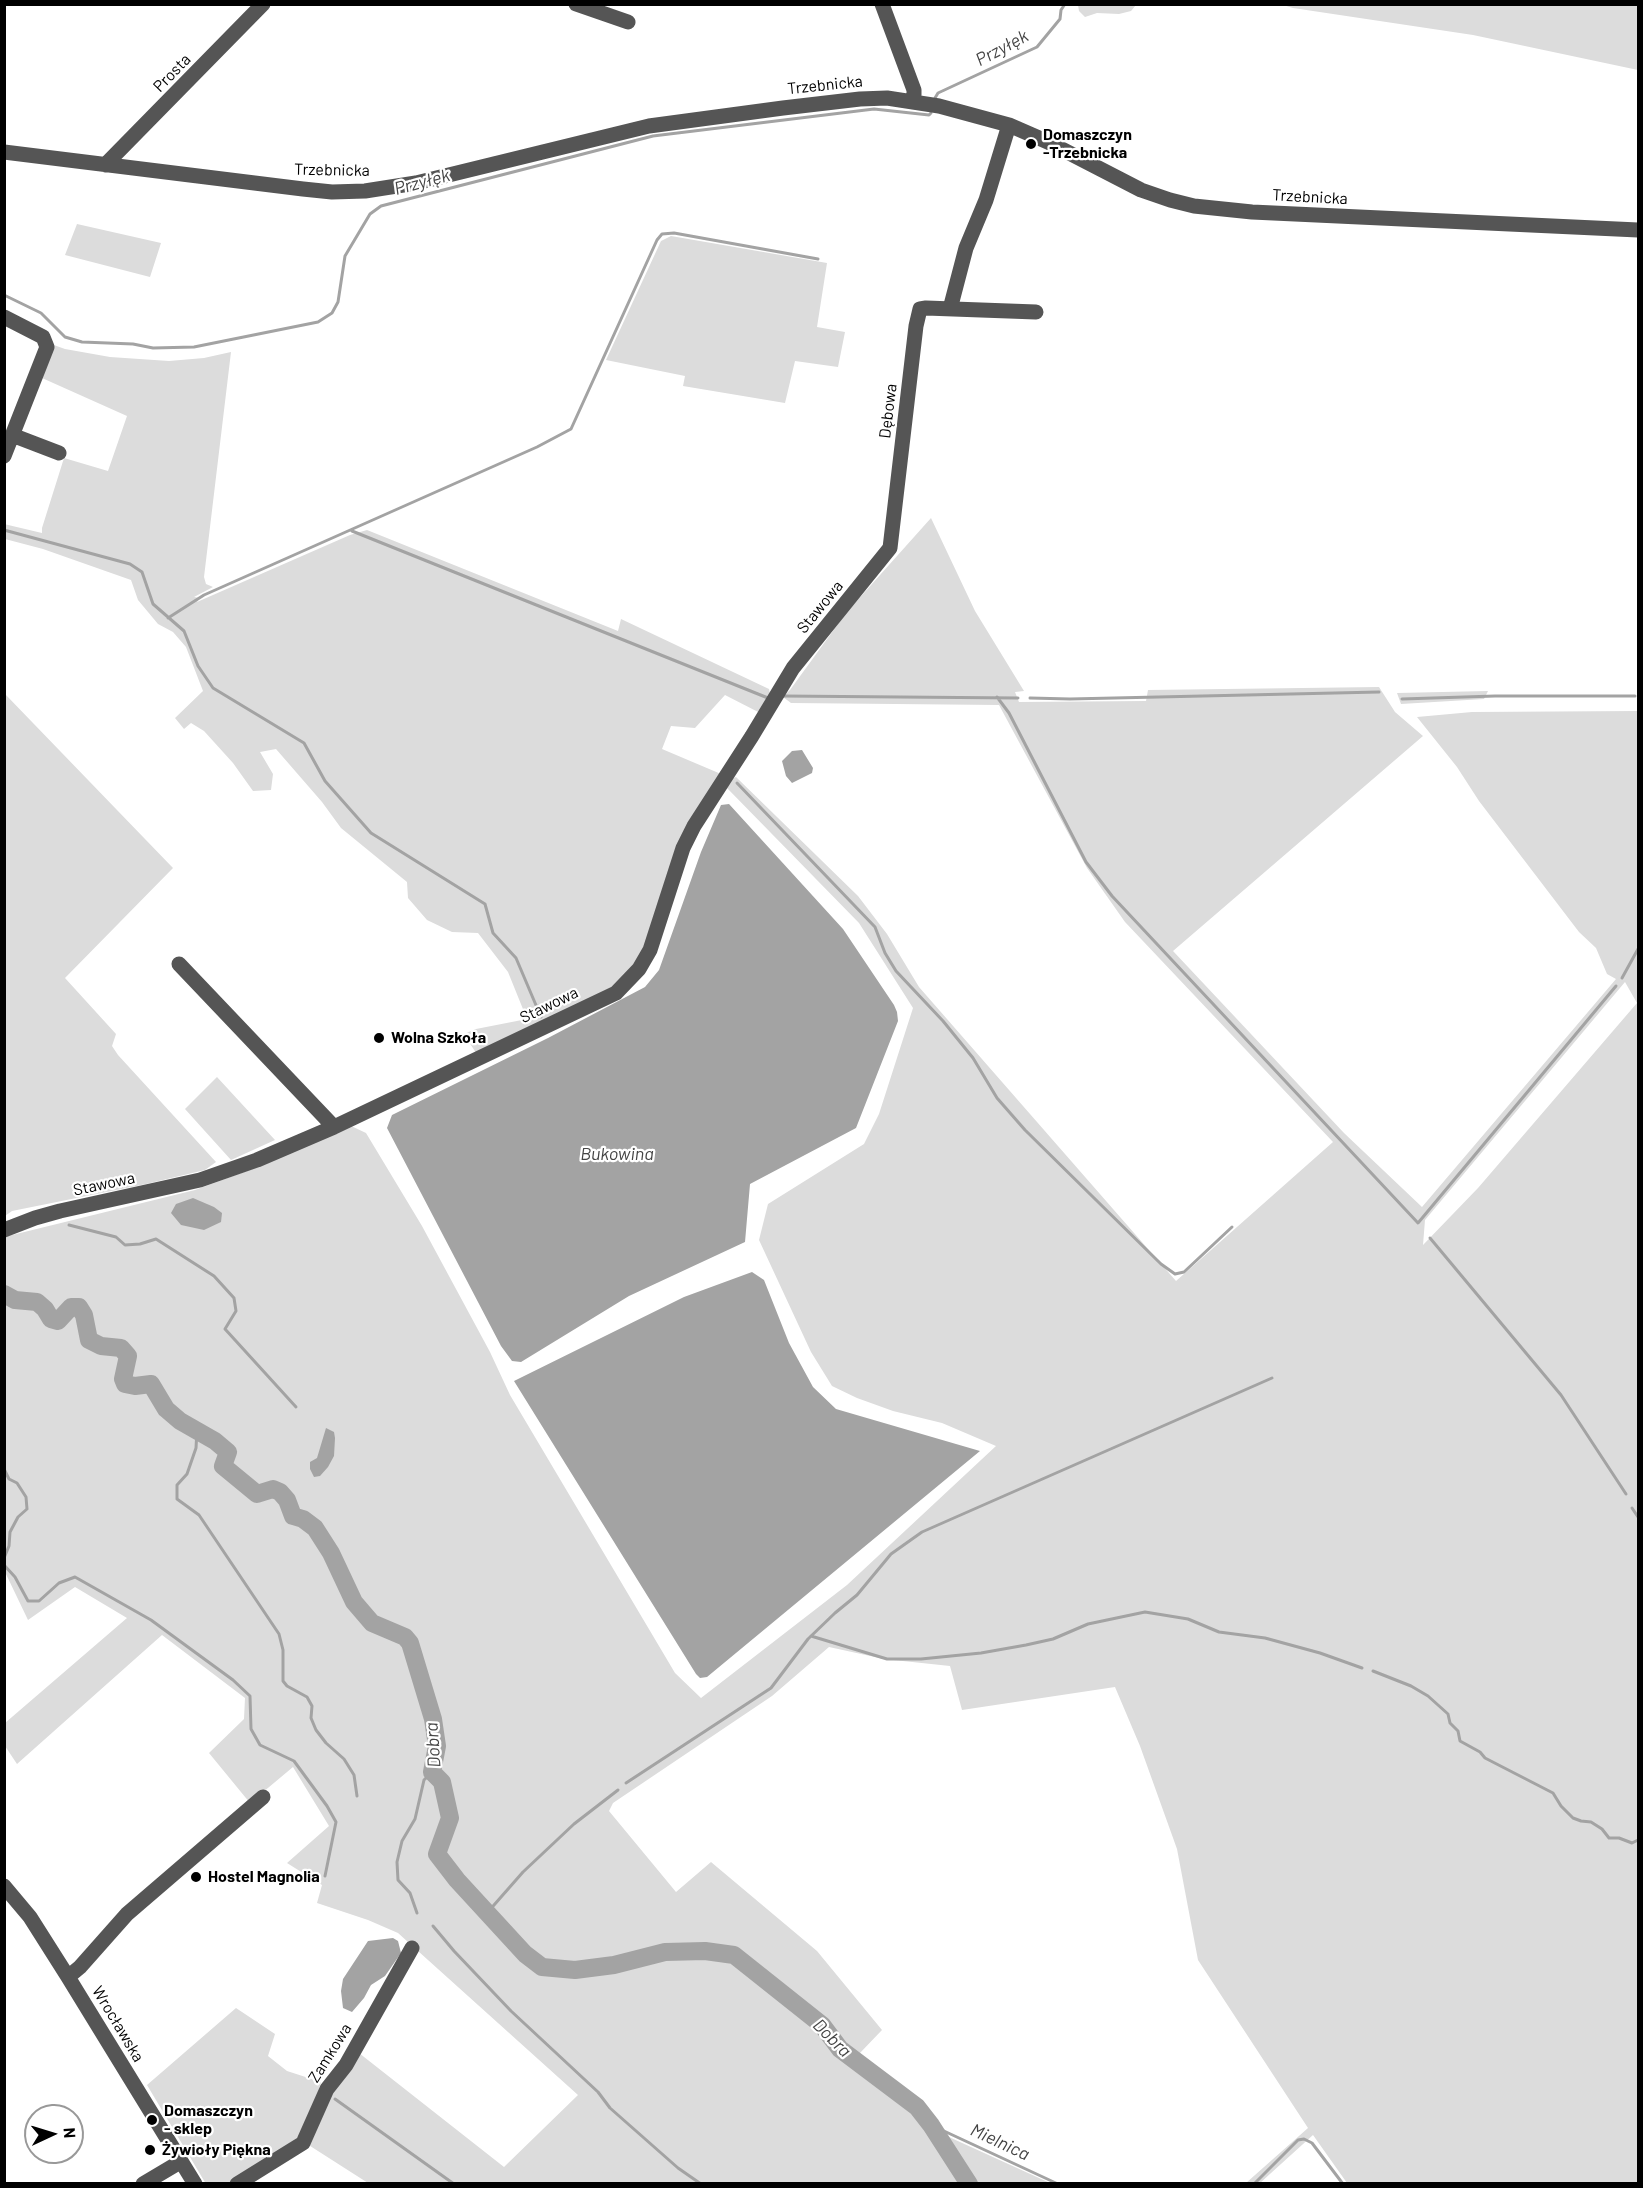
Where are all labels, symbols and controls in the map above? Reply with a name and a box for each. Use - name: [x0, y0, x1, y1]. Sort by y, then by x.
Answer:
- water label: Przyłęk: [972, 25, 1032, 71]
- street label: Prosta: [149, 50, 195, 96]
- street label: Trzebnicka: [786, 72, 864, 98]
- place label: Domaszczyn -Trzebnicka: [1043, 125, 1132, 163]
- marker: Domaszczyn -Trzebnicka: [1024, 137, 1038, 151]
- street label: Trzebnicka: [294, 160, 370, 180]
- water label: Przyłęk: [392, 164, 452, 200]
- street label: Trzebnicka: [1272, 185, 1348, 209]
- street label: Dębowa: [875, 383, 901, 439]
- street label: Stawowa: [793, 577, 847, 637]
- street label: Stawowa: [517, 983, 581, 1027]
- place label: Wolna Szkoła: [391, 1028, 486, 1048]
- marker: Wolna Szkoła: [372, 1031, 386, 1045]
- water label: Bukowina: [580, 1143, 654, 1165]
- street label: Stawowa: [71, 1168, 137, 1200]
- water label: Dobra: [421, 1722, 445, 1768]
- place label: Hostel Magnolia: [208, 1867, 320, 1887]
- marker: Hostel Magnolia: [189, 1870, 203, 1884]
- street label: Wrocławska: [88, 1983, 148, 2065]
- water label: Dobra: [808, 2014, 856, 2062]
- street label: Zamkowa: [304, 2020, 356, 2086]
- place label: Domaszczyn - sklep: [164, 2101, 253, 2139]
- north arrow: [24, 2104, 84, 2164]
- marker: Domaszczyn - sklep: [145, 2113, 159, 2127]
- water label: Mielnica: [967, 2119, 1033, 2165]
- text: N: [61, 2127, 80, 2139]
- place label: Żywioły Piękna: [162, 2140, 271, 2160]
- marker: Żywioły Piękna: [143, 2143, 157, 2157]

